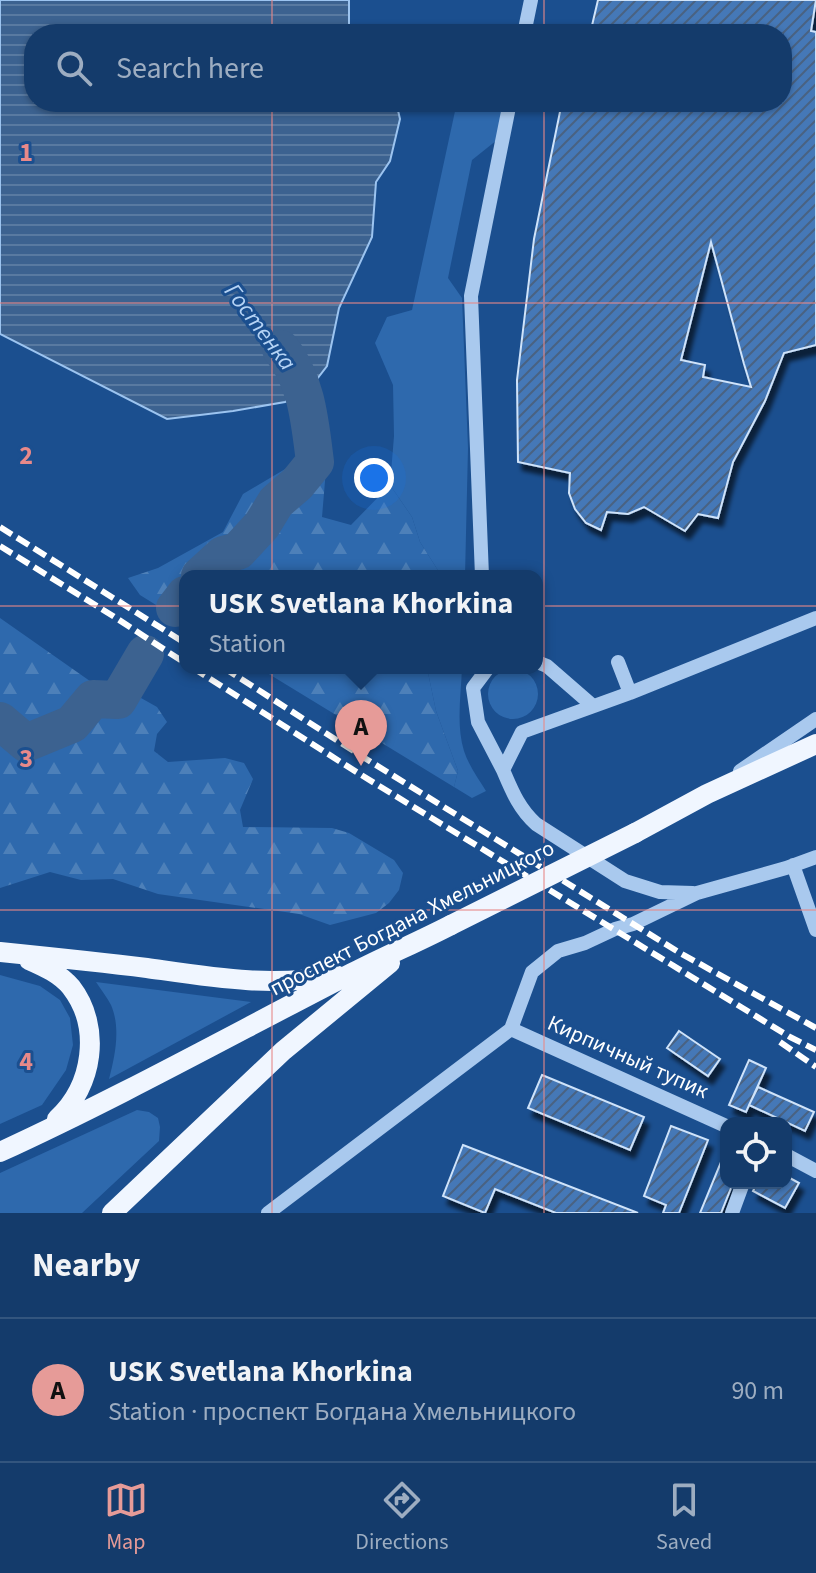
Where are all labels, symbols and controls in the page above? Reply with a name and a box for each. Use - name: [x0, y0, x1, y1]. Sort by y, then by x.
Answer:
- search box: [24, 24, 792, 112]
- icon: search: [52, 46, 96, 90]
- text: Search here: [116, 47, 264, 90]
- text: 1: [19, 134, 33, 171]
- water label: Гостенка: [215, 276, 305, 378]
- text: 2: [19, 437, 33, 474]
- your location: [354, 458, 394, 498]
- popup: [179, 570, 543, 674]
- text: USK Svetlana Khorkina: [209, 582, 513, 625]
- text: Station: [209, 625, 286, 662]
- pin: A: [335, 700, 387, 766]
- text: 3: [19, 740, 33, 777]
- street label: проспект Богдана Хмельницкого: [264, 832, 560, 1004]
- street label: Кирпичный тупик: [542, 1007, 714, 1107]
- text: 4: [19, 1043, 33, 1080]
- map controls: [720, 1117, 792, 1189]
- button: locate: [720, 1117, 792, 1189]
- text: Nearby: [32, 1241, 140, 1290]
- text: USK Svetlana Khorkina: [108, 1350, 413, 1393]
- text: A: [51, 1372, 65, 1409]
- text: 90 m: [731, 1372, 784, 1409]
- text: Station · проспект Богдана Хмельницкого: [108, 1393, 576, 1430]
- tab: Map: [104, 1478, 148, 1558]
- tab: Directions: [355, 1478, 448, 1558]
- tab: Saved: [656, 1478, 712, 1558]

